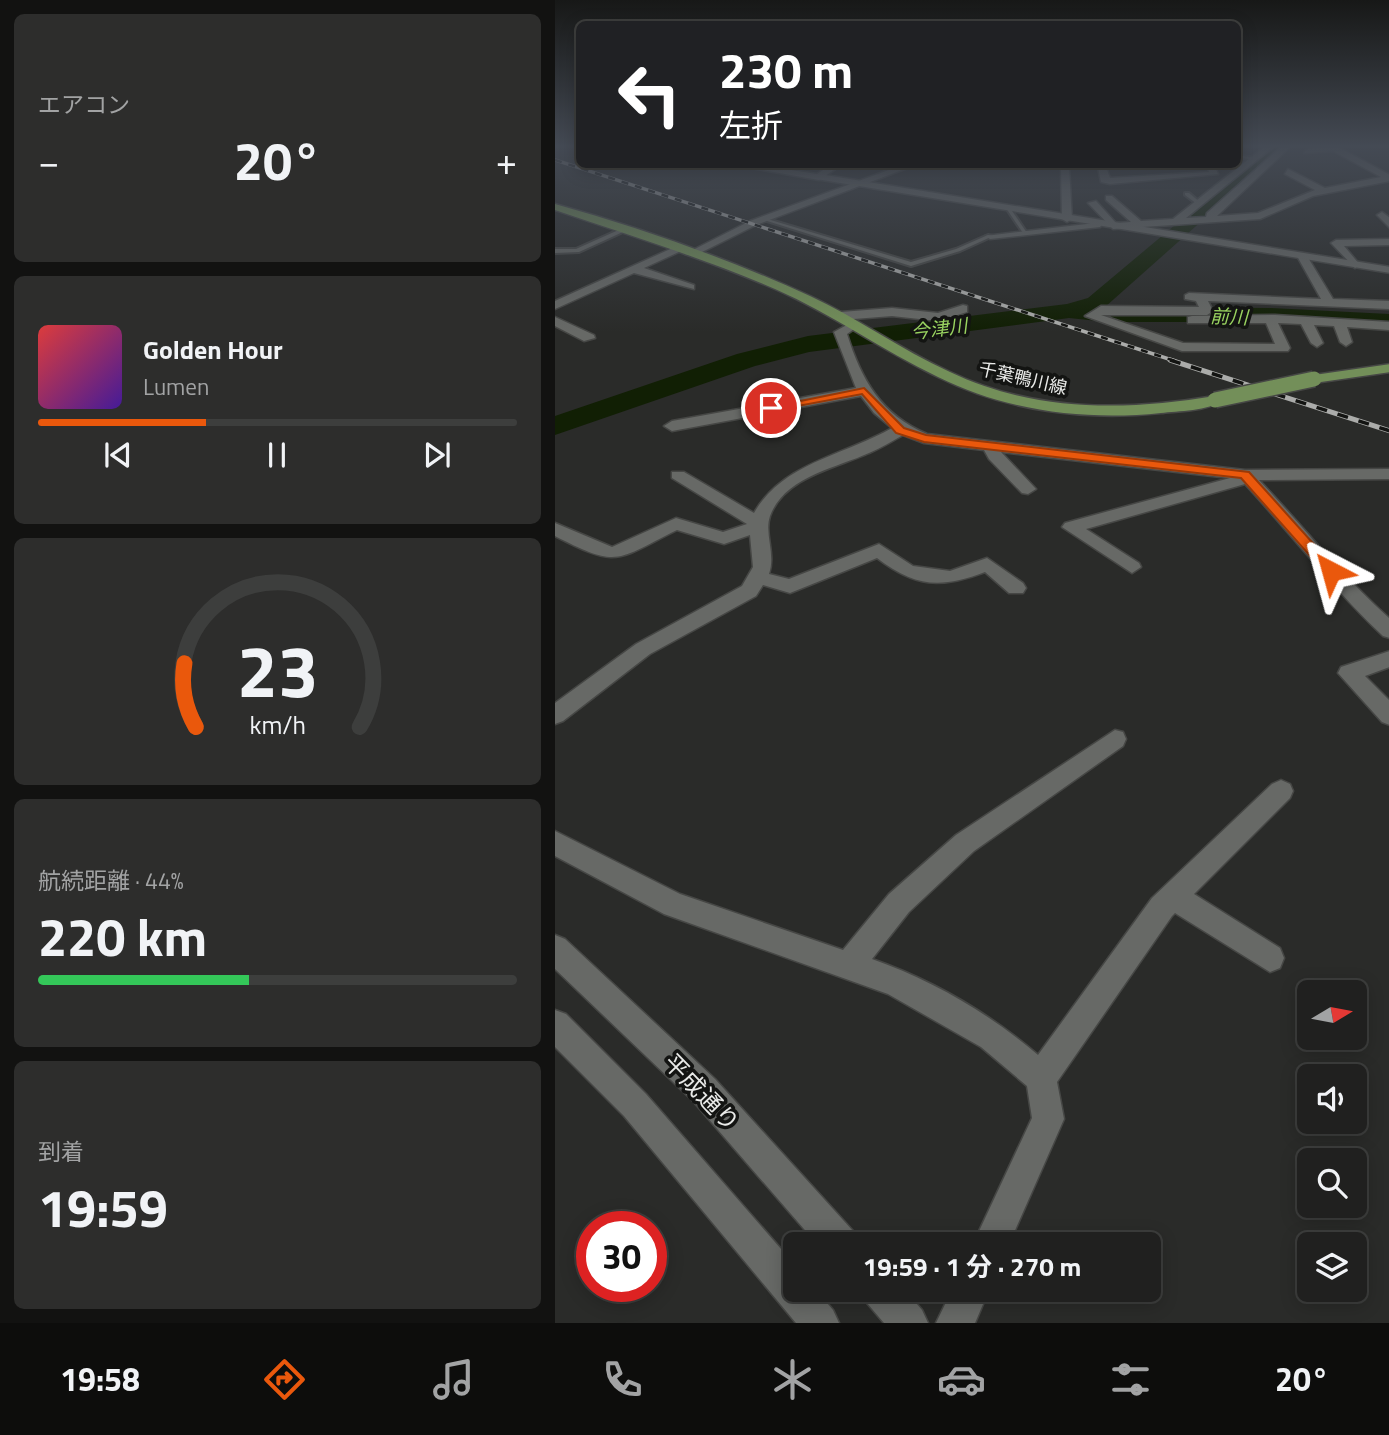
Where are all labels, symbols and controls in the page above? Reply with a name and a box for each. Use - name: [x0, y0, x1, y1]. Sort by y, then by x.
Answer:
- text: 230 m: [719, 32, 853, 107]
- icon: left: [604, 49, 695, 140]
- text: エアコン: [38, 87, 130, 122]
- text: 左折: [719, 101, 783, 149]
- text: 20°: [234, 121, 321, 200]
- text: −: [38, 132, 59, 190]
- text: +: [496, 132, 517, 190]
- water label: 前川: [1209, 301, 1250, 331]
- water label: 今津川: [909, 310, 971, 346]
- text: Golden Hour: [143, 330, 283, 369]
- street label: 千葉鴨川線: [976, 355, 1070, 401]
- text: Lumen: [143, 369, 209, 404]
- pin: [741, 378, 801, 438]
- icon: arrive: [752, 389, 790, 427]
- icon: previous: [99, 436, 137, 474]
- icon: pause: [258, 436, 296, 474]
- icon: next: [418, 436, 456, 474]
- position arrow: [1294, 534, 1368, 608]
- text: 23: [237, 616, 318, 726]
- text: km/h: [249, 706, 306, 744]
- text: 航続距離 · 44%: [38, 863, 184, 898]
- text: 220 km: [38, 897, 207, 976]
- north arrow: [1297, 980, 1367, 1050]
- map controls: [1297, 980, 1367, 1302]
- street label: 平成通り: [656, 1045, 748, 1139]
- button: sound: [1297, 1064, 1367, 1134]
- text: 到着: [38, 1134, 84, 1169]
- button: search: [1297, 1148, 1367, 1218]
- text: 19:59: [38, 1168, 168, 1247]
- speed limit sign: 30: [576, 1211, 667, 1302]
- button: layers: [1297, 1232, 1367, 1302]
- text: 19:59 · 1 分 · 270 m: [863, 1247, 1081, 1286]
- text: 19:58: [60, 1355, 140, 1403]
- icon: directions: [260, 1355, 309, 1404]
- icon: music: [429, 1355, 478, 1404]
- icon: phone: [598, 1355, 647, 1404]
- icon: climate: [768, 1355, 817, 1404]
- icon: car: [937, 1355, 986, 1404]
- icon: filters: [1106, 1355, 1155, 1404]
- text: 20°: [1275, 1355, 1329, 1403]

